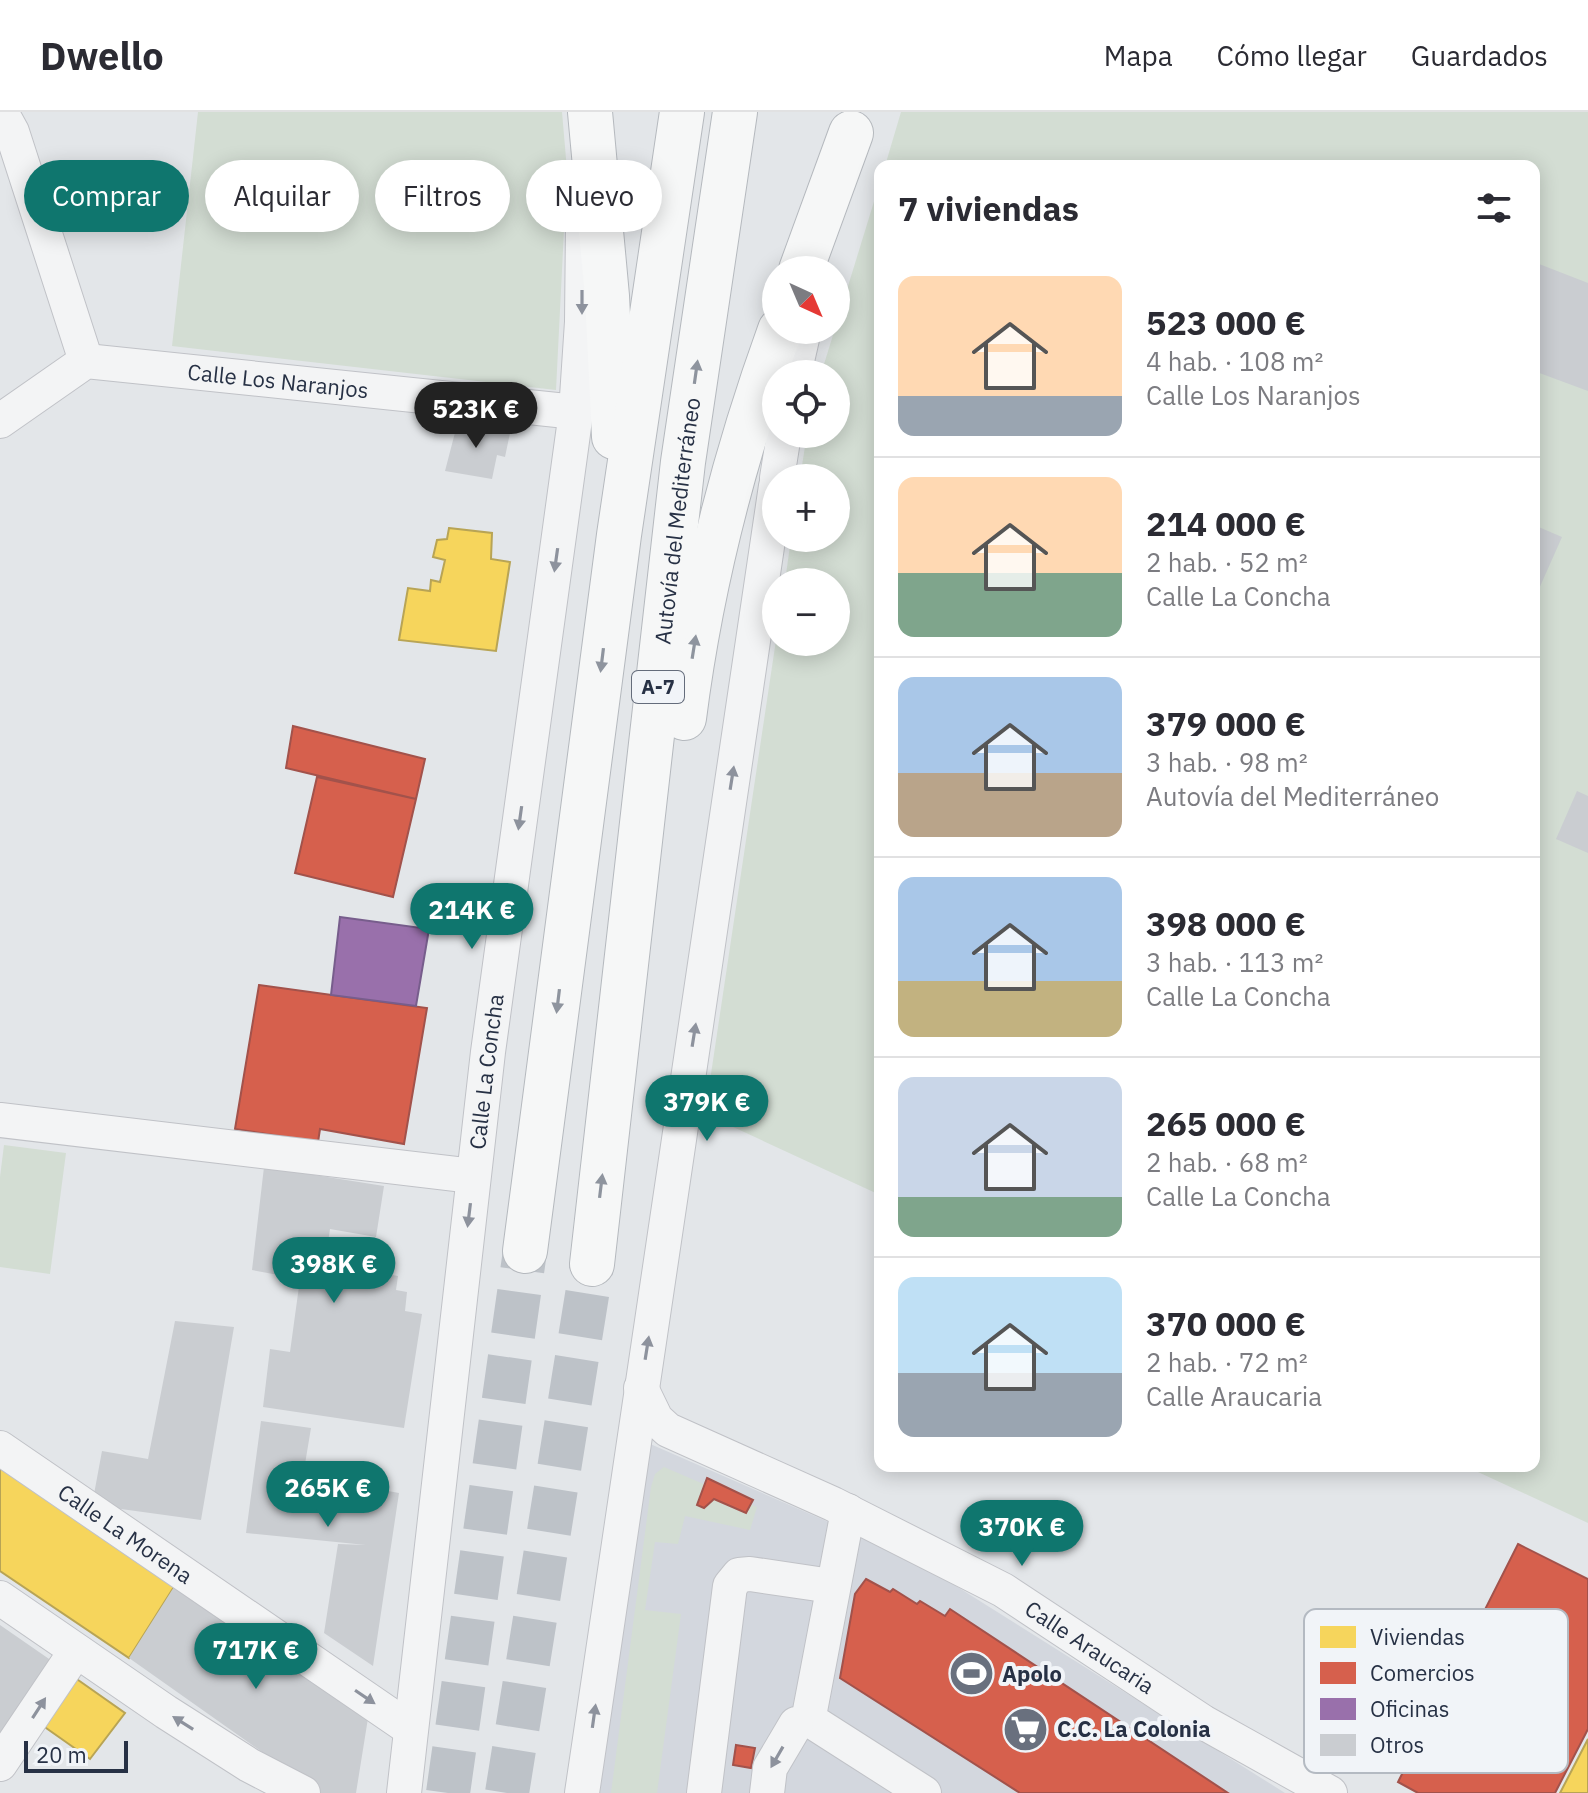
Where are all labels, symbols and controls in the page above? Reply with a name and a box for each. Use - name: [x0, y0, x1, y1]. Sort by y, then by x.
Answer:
- text: Dwello: [40, 31, 164, 80]
- text: Mapa: [1104, 37, 1173, 74]
- text: Cómo llegar: [1217, 37, 1367, 74]
- text: Guardados: [1411, 37, 1548, 74]
- chip: Comprar: [24, 160, 189, 232]
- chip: Alquilar: [205, 160, 359, 232]
- chip: Filtros: [375, 160, 510, 232]
- chip: Nuevo: [526, 160, 662, 232]
- text: 7 viviendas: [898, 186, 1079, 230]
- icon: filters: [1472, 186, 1516, 230]
- north arrow: [762, 256, 850, 344]
- map controls: [762, 256, 850, 656]
- one-way arrow: [576, 290, 588, 315]
- text: 523 000 €: [1146, 300, 1306, 344]
- icon: home: [962, 308, 1058, 404]
- text: 4 hab. · 108 m²: [1146, 344, 1323, 378]
- street label: Calle Los Naranjos: [186, 357, 370, 404]
- one-way arrow: [690, 359, 703, 384]
- button: locate: [762, 360, 850, 448]
- text: Calle Los Naranjos: [1146, 378, 1361, 412]
- pin: 523K €: [411, 382, 541, 450]
- text: 523K €: [432, 391, 520, 425]
- street label: Autovía del Mediterráneo: [647, 395, 706, 646]
- button: +: [762, 464, 850, 552]
- text: 214 000 €: [1146, 501, 1306, 545]
- icon: home: [962, 509, 1058, 605]
- text: 2 hab. · 52 m²: [1146, 545, 1308, 579]
- one-way arrow: [549, 548, 562, 573]
- button: −: [762, 568, 850, 656]
- text: Calle La Concha: [1146, 579, 1331, 613]
- one-way arrow: [688, 634, 701, 659]
- one-way arrow: [596, 648, 609, 673]
- road number: A-7: [632, 671, 684, 703]
- text: 379 000 €: [1146, 701, 1306, 745]
- icon: home: [962, 709, 1058, 805]
- text: 3 hab. · 98 m²: [1146, 745, 1308, 779]
- one-way arrow: [726, 765, 739, 790]
- text: Autovía del Mediterráneo: [1146, 779, 1439, 813]
- one-way arrow: [513, 806, 526, 831]
- pin: 214K €: [407, 883, 537, 951]
- text: 214K €: [428, 892, 516, 926]
- text: 398 000 €: [1146, 901, 1306, 945]
- icon: home: [962, 909, 1058, 1005]
- text: 3 hab. · 113 m²: [1146, 945, 1323, 979]
- text: Calle La Concha: [1146, 979, 1331, 1013]
- one-way arrow: [551, 989, 564, 1014]
- street label: Calle La Concha: [462, 992, 510, 1151]
- one-way arrow: [688, 1022, 701, 1047]
- pin: 379K €: [642, 1075, 772, 1143]
- text: 379K €: [663, 1084, 751, 1118]
- text: 265 000 €: [1146, 1101, 1306, 1145]
- icon: home: [962, 1109, 1058, 1205]
- text: 2 hab. · 68 m²: [1146, 1145, 1308, 1179]
- one-way arrow: [595, 1173, 608, 1198]
- text: Calle La Concha: [1146, 1179, 1331, 1213]
- one-way arrow: [462, 1203, 475, 1228]
- pin: 398K €: [269, 1237, 399, 1305]
- text: 398K €: [290, 1246, 378, 1280]
- text: 370 000 €: [1146, 1301, 1306, 1345]
- icon: home: [962, 1309, 1058, 1405]
- one-way arrow: [641, 1335, 654, 1360]
- text: 2 hab. · 72 m²: [1146, 1345, 1308, 1379]
- text: Calle Araucaria: [1146, 1379, 1322, 1413]
- pin: 265K €: [263, 1461, 393, 1529]
- text: 265K €: [284, 1470, 372, 1504]
- street label: Calle La Morena: [53, 1477, 199, 1590]
- pin: 370K €: [957, 1500, 1087, 1568]
- text: 370K €: [978, 1509, 1066, 1543]
- street label: Calle Araucaria: [1020, 1594, 1160, 1700]
- legend: [1304, 1609, 1568, 1773]
- text: Viviendas: [1370, 1622, 1465, 1651]
- pin: 717K €: [191, 1623, 321, 1691]
- text: 717K €: [212, 1632, 300, 1666]
- sports icon: Apolo: [947, 1650, 995, 1698]
- text: Comercios: [1370, 1658, 1475, 1687]
- place label: Apolo: [1002, 1659, 1062, 1688]
- one-way arrow: [354, 1689, 375, 1704]
- text: Oficinas: [1370, 1694, 1450, 1723]
- one-way arrow: [31, 1697, 46, 1719]
- one-way arrow: [588, 1703, 601, 1728]
- supermarket icon: C.C. La Colonia: [1002, 1705, 1050, 1753]
- place label: C.C. La Colonia: [1057, 1714, 1211, 1743]
- one-way arrow: [173, 1716, 194, 1731]
- text: Otros: [1370, 1730, 1424, 1759]
- scale bar: [24, 1737, 128, 1773]
- text: 20 m: [36, 1740, 87, 1769]
- one-way arrow: [770, 1746, 784, 1768]

